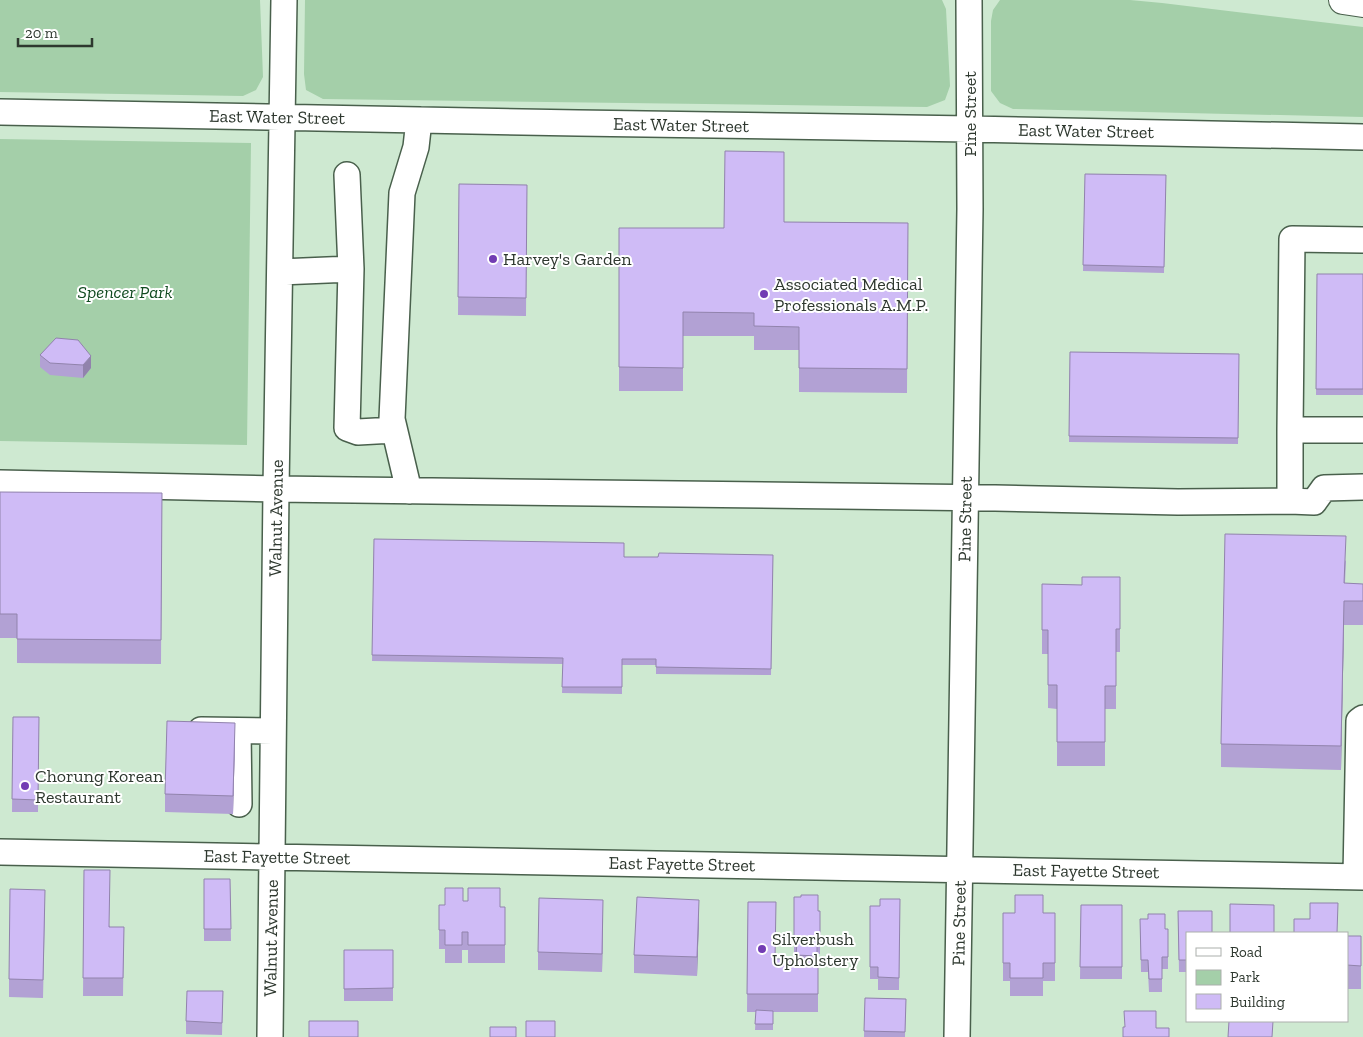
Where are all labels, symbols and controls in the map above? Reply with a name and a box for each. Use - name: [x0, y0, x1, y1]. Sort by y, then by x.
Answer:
- scale bar: [18, 15, 91, 47]
- text: 20 m: [25, 24, 58, 42]
- street label: Pine Street: [959, 71, 981, 157]
- street label: East Water Street: [209, 105, 345, 129]
- street label: East Water Street: [613, 113, 749, 137]
- street label: East Water Street: [1018, 119, 1154, 143]
- place label: Harvey's Garden: [503, 248, 632, 270]
- marker: Harvey's Garden: [487, 253, 499, 265]
- place label: Associated Medical Professionals A.M.P.: [774, 273, 928, 316]
- park label: Spencer Park: [78, 281, 172, 303]
- marker: Associated Medical Professionals A.M.P.: [758, 288, 770, 300]
- street label: Walnut Avenue: [264, 459, 288, 577]
- street label: Pine Street: [953, 476, 977, 562]
- place label: Chorung Korean Restaurant: [35, 765, 164, 808]
- marker: Chorung Korean Restaurant: [19, 780, 31, 792]
- street label: East Fayette Street: [203, 845, 351, 869]
- street label: East Fayette Street: [608, 852, 756, 876]
- street label: East Fayette Street: [1012, 859, 1160, 883]
- street label: Walnut Avenue: [259, 879, 283, 997]
- street label: Pine Street: [947, 880, 971, 966]
- place label: Silverbush Upholstery: [772, 928, 859, 971]
- legend: [1186, 932, 1348, 1022]
- marker: Silverbush Upholstery: [756, 943, 768, 955]
- text: Road: [1230, 943, 1263, 961]
- text: Park: [1230, 968, 1260, 986]
- text: Building: [1230, 993, 1285, 1011]

